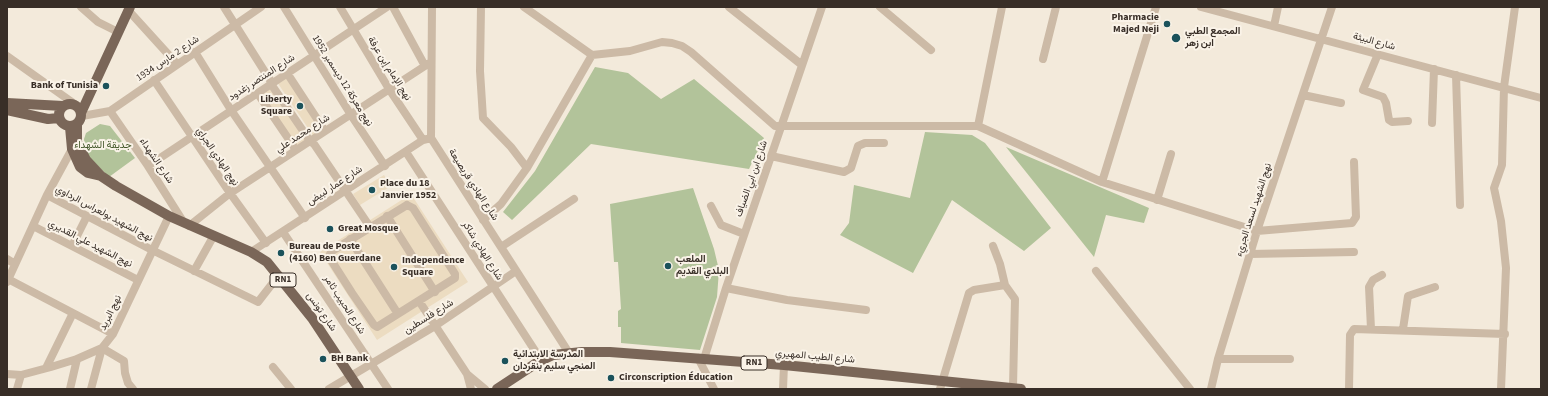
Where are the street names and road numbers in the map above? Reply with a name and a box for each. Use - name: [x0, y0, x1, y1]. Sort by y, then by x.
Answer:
- street label: شارع البيئة: [1352, 31, 1396, 53]
- street label: نهج معركة 12 ديسمبر 1952: [309, 33, 375, 129]
- street label: شارع 2 مارس 1934: [134, 34, 202, 84]
- street label: نهج الإمام إبن عرفة: [365, 35, 413, 103]
- street label: شارع المنتصر زغدود: [227, 52, 297, 104]
- street label: شارع محمد علي: [274, 112, 332, 156]
- street label: نهج الهادي الجراي: [193, 125, 241, 189]
- street label: شارع الشهداء: [136, 136, 176, 186]
- street label: شارع ابن ابي الضياف: [733, 139, 771, 219]
- street label: شارع الهادي قريصيعة: [445, 147, 501, 223]
- street label: نهج الشهيد لسعد الجريء: [1233, 162, 1275, 258]
- street label: شارع عمار لبيض: [305, 164, 365, 208]
- street label: نهج الشهيد بولعراس الرداوي: [53, 183, 155, 245]
- street label: نهج الشهيد علي القديري: [46, 218, 134, 270]
- street label: شارع الهادي شاكر: [459, 219, 505, 283]
- road number: RN1: [270, 273, 296, 287]
- street label: شارع الحبيب ثامر: [321, 273, 367, 337]
- street label: شارع تونس: [303, 290, 339, 334]
- street label: نهج البريد: [97, 293, 125, 333]
- street label: شارع فلسطين: [402, 297, 456, 337]
- street label: شارع الطيب المهيري: [775, 348, 855, 366]
- road number: RN1: [741, 356, 767, 370]

